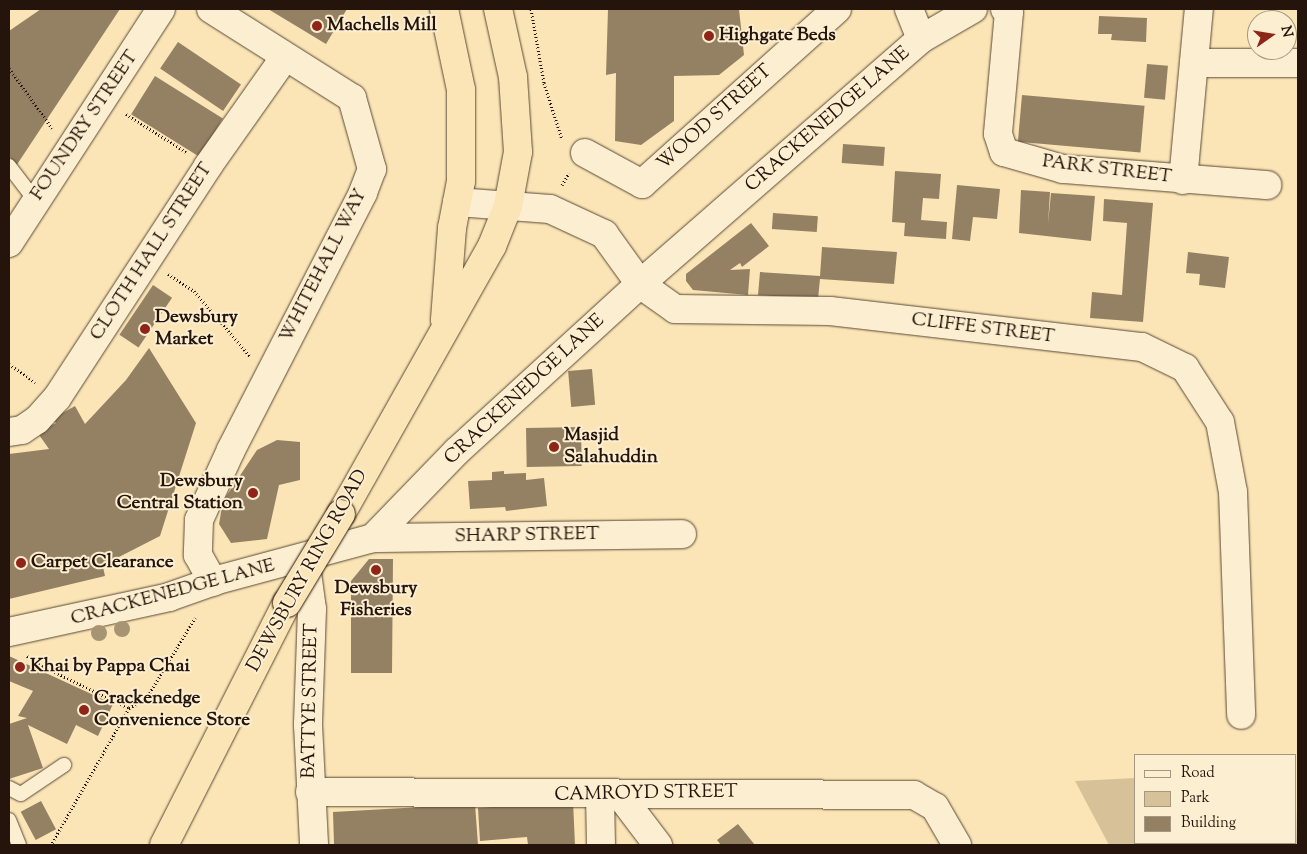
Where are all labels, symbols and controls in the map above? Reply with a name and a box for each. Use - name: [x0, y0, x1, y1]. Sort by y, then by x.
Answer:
- north arrow: [1247, 10, 1297, 60]
- place label: Machells Mill: [327, 15, 437, 37]
- marker: Machells Mill: [311, 20, 323, 32]
- text: N: [1275, 24, 1297, 40]
- place label: Highgate Beds: [719, 25, 836, 47]
- marker: Highgate Beds: [703, 30, 715, 42]
- street label: CRACKENEDGE LANE: [741, 42, 915, 198]
- street label: FOUNDRY STREET: [26, 47, 144, 205]
- street label: WOOD STREET: [653, 60, 777, 176]
- street label: PARK STREET: [1041, 151, 1173, 189]
- street label: CLOTH HALL STREET: [86, 159, 218, 345]
- street label: WHITEHALL WAY: [275, 185, 373, 347]
- place label: Dewsbury Market: [155, 307, 238, 351]
- street label: CLIFFE STREET: [910, 309, 1056, 349]
- street label: CRACKENEDGE LANE: [440, 310, 610, 470]
- marker: Dewsbury Market: [139, 323, 151, 335]
- place label: Masjid Salahuddin: [564, 425, 658, 469]
- marker: Masjid Salahuddin: [548, 441, 560, 453]
- street label: DEWSBURY RING ROAD: [243, 466, 373, 676]
- place label: Dewsbury Central Station: [117, 471, 243, 515]
- marker: Dewsbury Central Station: [247, 487, 259, 499]
- street label: SHARP STREET: [454, 523, 600, 549]
- place label: Carpet Clearance: [31, 552, 174, 574]
- street label: CRACKENEDGE LANE: [68, 555, 278, 631]
- marker: Carpet Clearance: [15, 557, 27, 569]
- marker: Dewsbury Fisheries: [370, 564, 382, 576]
- place label: Dewsbury Fisheries: [334, 578, 418, 622]
- street label: BATTYE STREET: [298, 623, 324, 779]
- place label: Khai by Pappa Chai: [30, 656, 190, 678]
- marker: Khai by Pappa Chai: [14, 661, 26, 673]
- place label: Crackenedge Convenience Store: [94, 688, 250, 732]
- marker: Crackenedge Convenience Store: [78, 704, 90, 716]
- legend: [1134, 754, 1297, 844]
- text: Road: [1181, 763, 1215, 784]
- street label: CAMROYD STREET: [554, 781, 738, 807]
- text: Park: [1181, 788, 1210, 809]
- text: Building: [1181, 813, 1236, 834]

